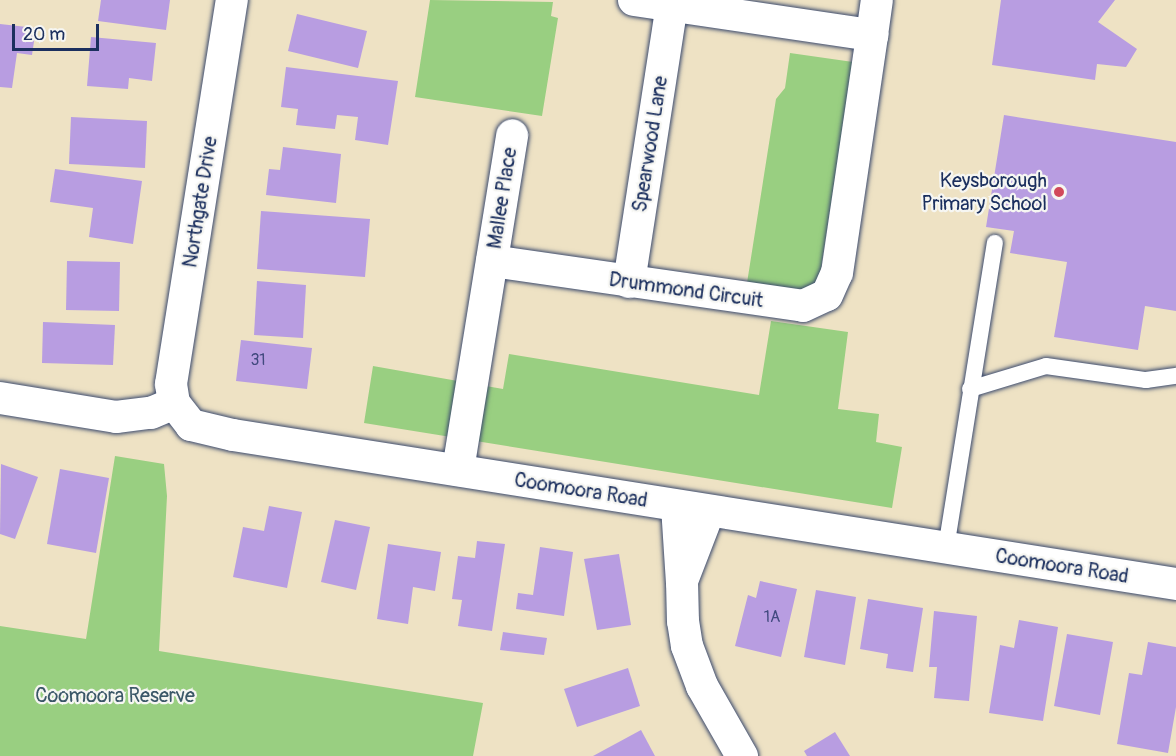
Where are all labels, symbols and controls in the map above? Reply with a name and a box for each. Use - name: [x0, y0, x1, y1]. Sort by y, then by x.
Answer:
- scale bar: [15, 12, 102, 50]
- text: 20 m: [23, 23, 65, 46]
- street label: Spearwood Lane: [627, 74, 673, 214]
- street label: Northgate Drive: [178, 135, 222, 269]
- street label: Mallee Place: [482, 146, 522, 250]
- place label: Keysborough Primary School: [922, 168, 1047, 215]
- marker: Keysborough Primary School: [1052, 185, 1066, 199]
- street label: Drummond Circuit: [607, 267, 765, 313]
- house number: 31: [250, 350, 266, 370]
- street label: Coomoora Road: [513, 468, 649, 512]
- street label: Coomoora Road: [994, 544, 1130, 588]
- house number: 1A: [764, 607, 780, 627]
- park label: Coomoora Reserve: [35, 683, 195, 707]

